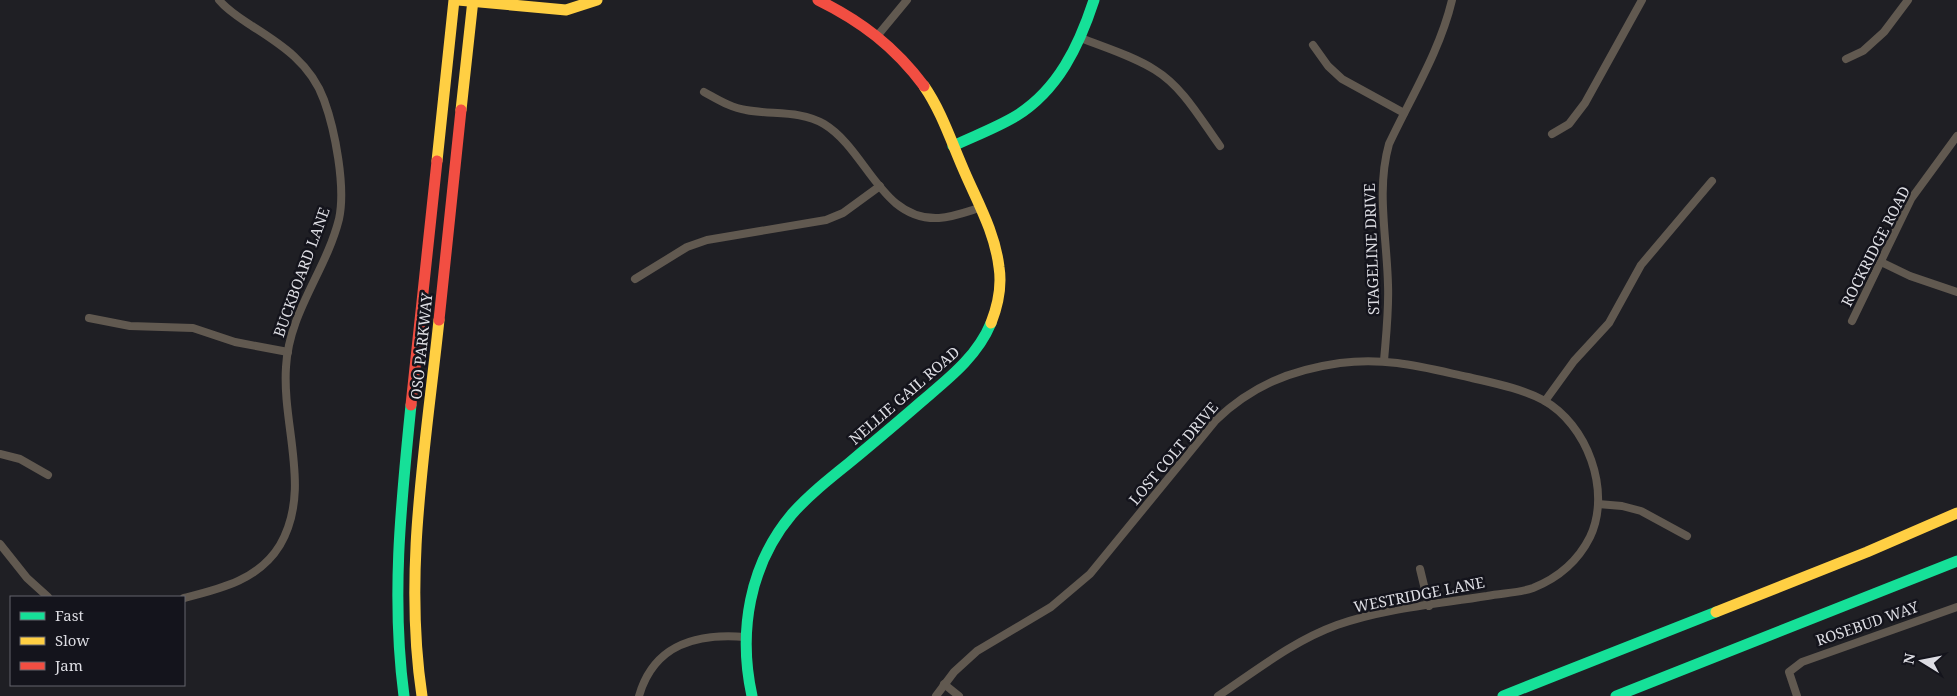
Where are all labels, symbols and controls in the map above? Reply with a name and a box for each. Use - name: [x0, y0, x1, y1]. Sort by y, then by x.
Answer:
- street label: ROCKRIDGE ROAD: [1836, 182, 1914, 310]
- street label: STAGELINE DRIVE: [1359, 183, 1383, 315]
- street label: BUCKBOARD LANE: [268, 204, 334, 340]
- street label: OSO PARKWAY: [405, 291, 437, 400]
- street label: NELLIE GAIL ROAD: [845, 341, 964, 449]
- street label: LOST COLT DRIVE: [1124, 397, 1222, 509]
- street label: WESTRIDGE LANE: [1352, 571, 1486, 617]
- legend: [10, 596, 185, 686]
- street label: ROSEBUD WAY: [1813, 596, 1921, 650]
- text: Fast: [55, 605, 84, 625]
- text: Slow: [55, 630, 89, 650]
- north arrow: [1897, 636, 1947, 686]
- text: N: [1898, 652, 1919, 666]
- text: Jam: [54, 655, 83, 675]

